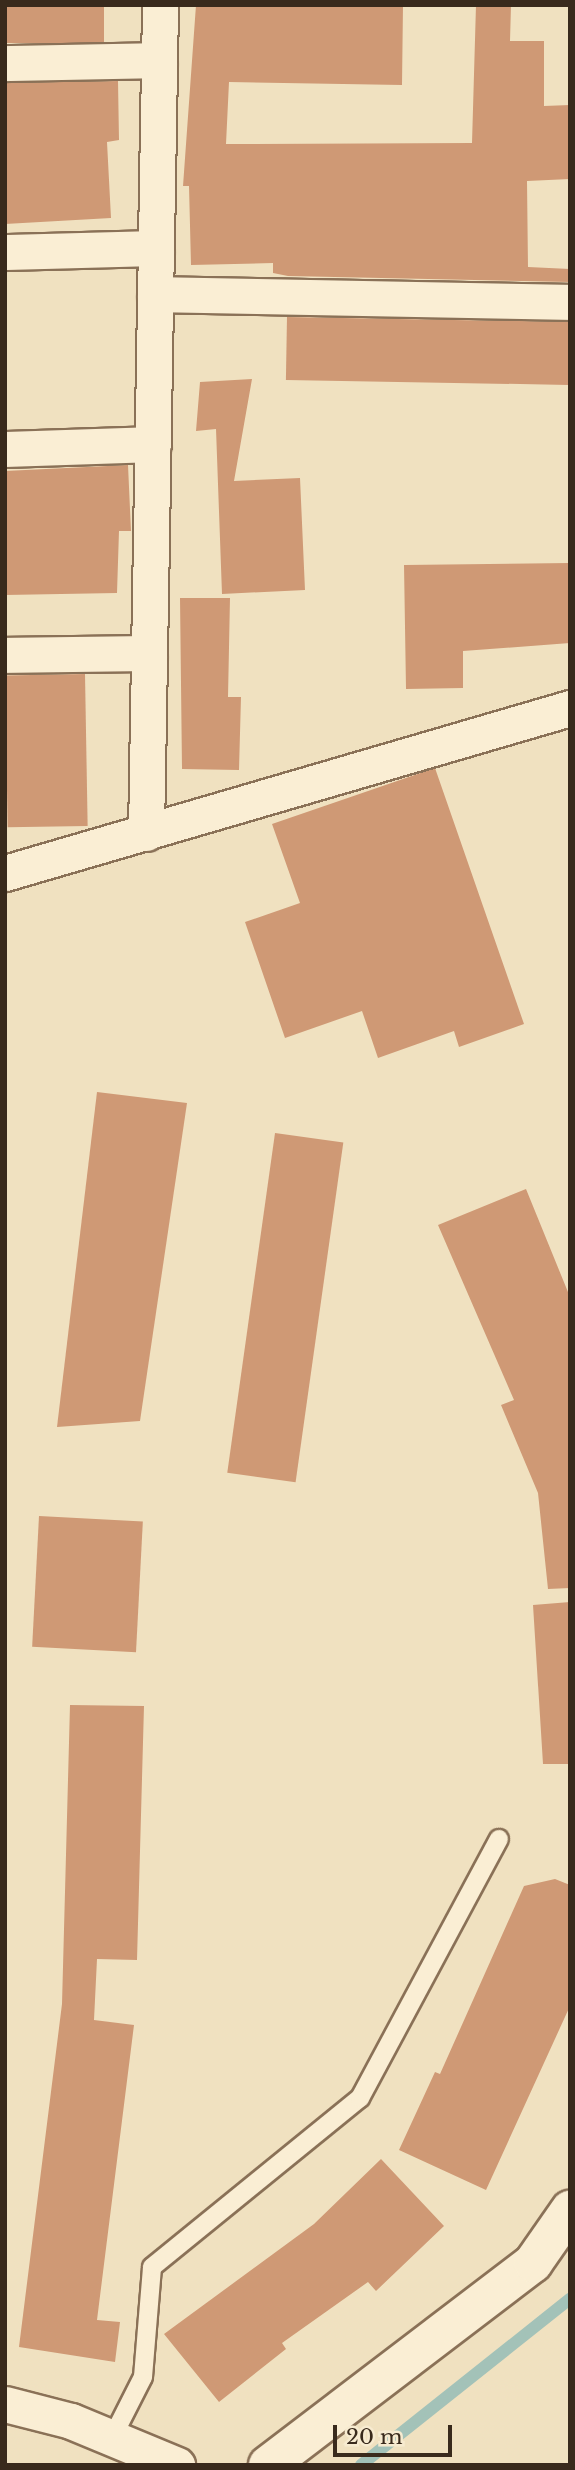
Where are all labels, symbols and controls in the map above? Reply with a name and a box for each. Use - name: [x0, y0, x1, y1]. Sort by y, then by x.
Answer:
- scale bar: [337, 2410, 456, 2454]
- text: 20 m: [346, 2424, 403, 2450]

